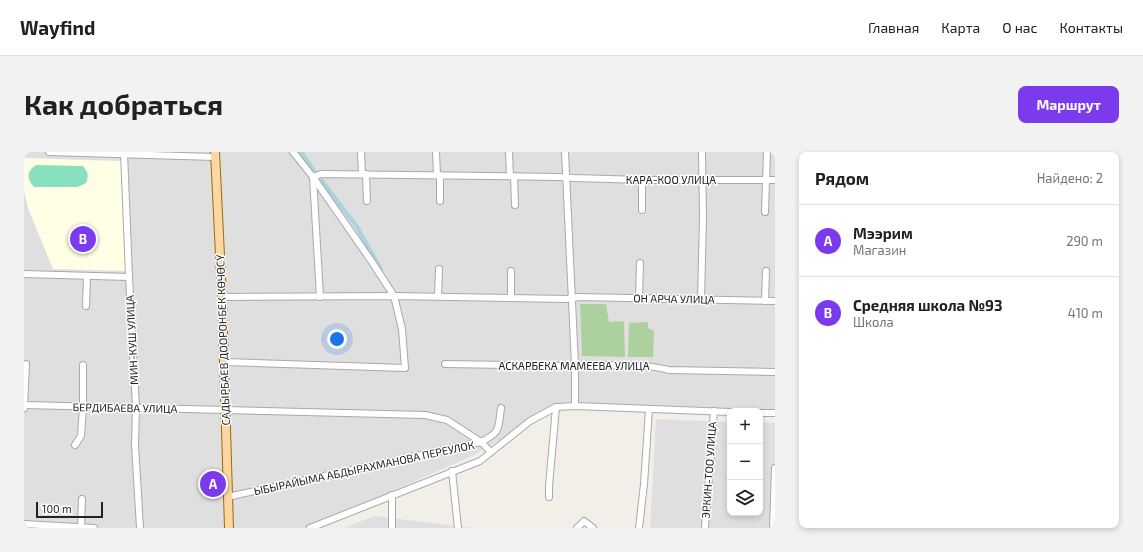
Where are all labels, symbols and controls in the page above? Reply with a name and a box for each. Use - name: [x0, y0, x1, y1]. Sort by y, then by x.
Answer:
- text: Wayfind: [20, 16, 95, 39]
- text: Главная: [868, 19, 919, 36]
- text: Карта: [941, 19, 980, 36]
- text: О нас: [1002, 19, 1038, 36]
- text: Контакты: [1060, 19, 1123, 36]
- button: Маршрут: [1018, 86, 1119, 123]
- text: Как добраться: [24, 87, 223, 121]
- text: Рядом: [815, 168, 869, 188]
- text: Найдено: 2: [1037, 170, 1103, 186]
- street label: КАРА-КОО УЛИЦА: [626, 173, 716, 186]
- pin: B: [70, 224, 96, 254]
- text: Мээрим: [853, 224, 913, 242]
- text: A: [824, 233, 832, 249]
- text: 290 m: [1066, 233, 1103, 249]
- text: Магазин: [853, 242, 906, 258]
- street label: САДЫРБАЕВ ДООРОНБЕК КӨЧӨСҮ: [213, 254, 232, 426]
- street label: ОН АРЧА УЛИЦА: [633, 291, 715, 306]
- street label: МИН-КУШ УЛИЦА: [123, 295, 140, 385]
- text: Средняя школа №93: [853, 296, 1002, 314]
- text: B: [824, 305, 832, 321]
- text: 410 m: [1068, 305, 1103, 321]
- text: Школа: [853, 314, 894, 330]
- your location: [327, 329, 347, 349]
- street label: АСКАРБЕКА МАМЕЕВА УЛИЦА: [498, 359, 650, 372]
- street label: БЕРДИБАЕВА УЛИЦА: [72, 400, 178, 415]
- map controls: [727, 408, 763, 516]
- button: +: [727, 408, 763, 444]
- street label: ЭРКИН-ТОО УЛИЦА: [699, 421, 718, 519]
- street label: ЫБЫРАЙЫМА АБДЫРАХМАНОВА ПЕРЕУЛОК: [252, 438, 476, 497]
- button: −: [727, 444, 763, 480]
- pin: A: [200, 469, 226, 499]
- button: layers: [727, 480, 763, 516]
- scale bar: [36, 500, 103, 519]
- text: 100 m: [42, 502, 72, 515]

